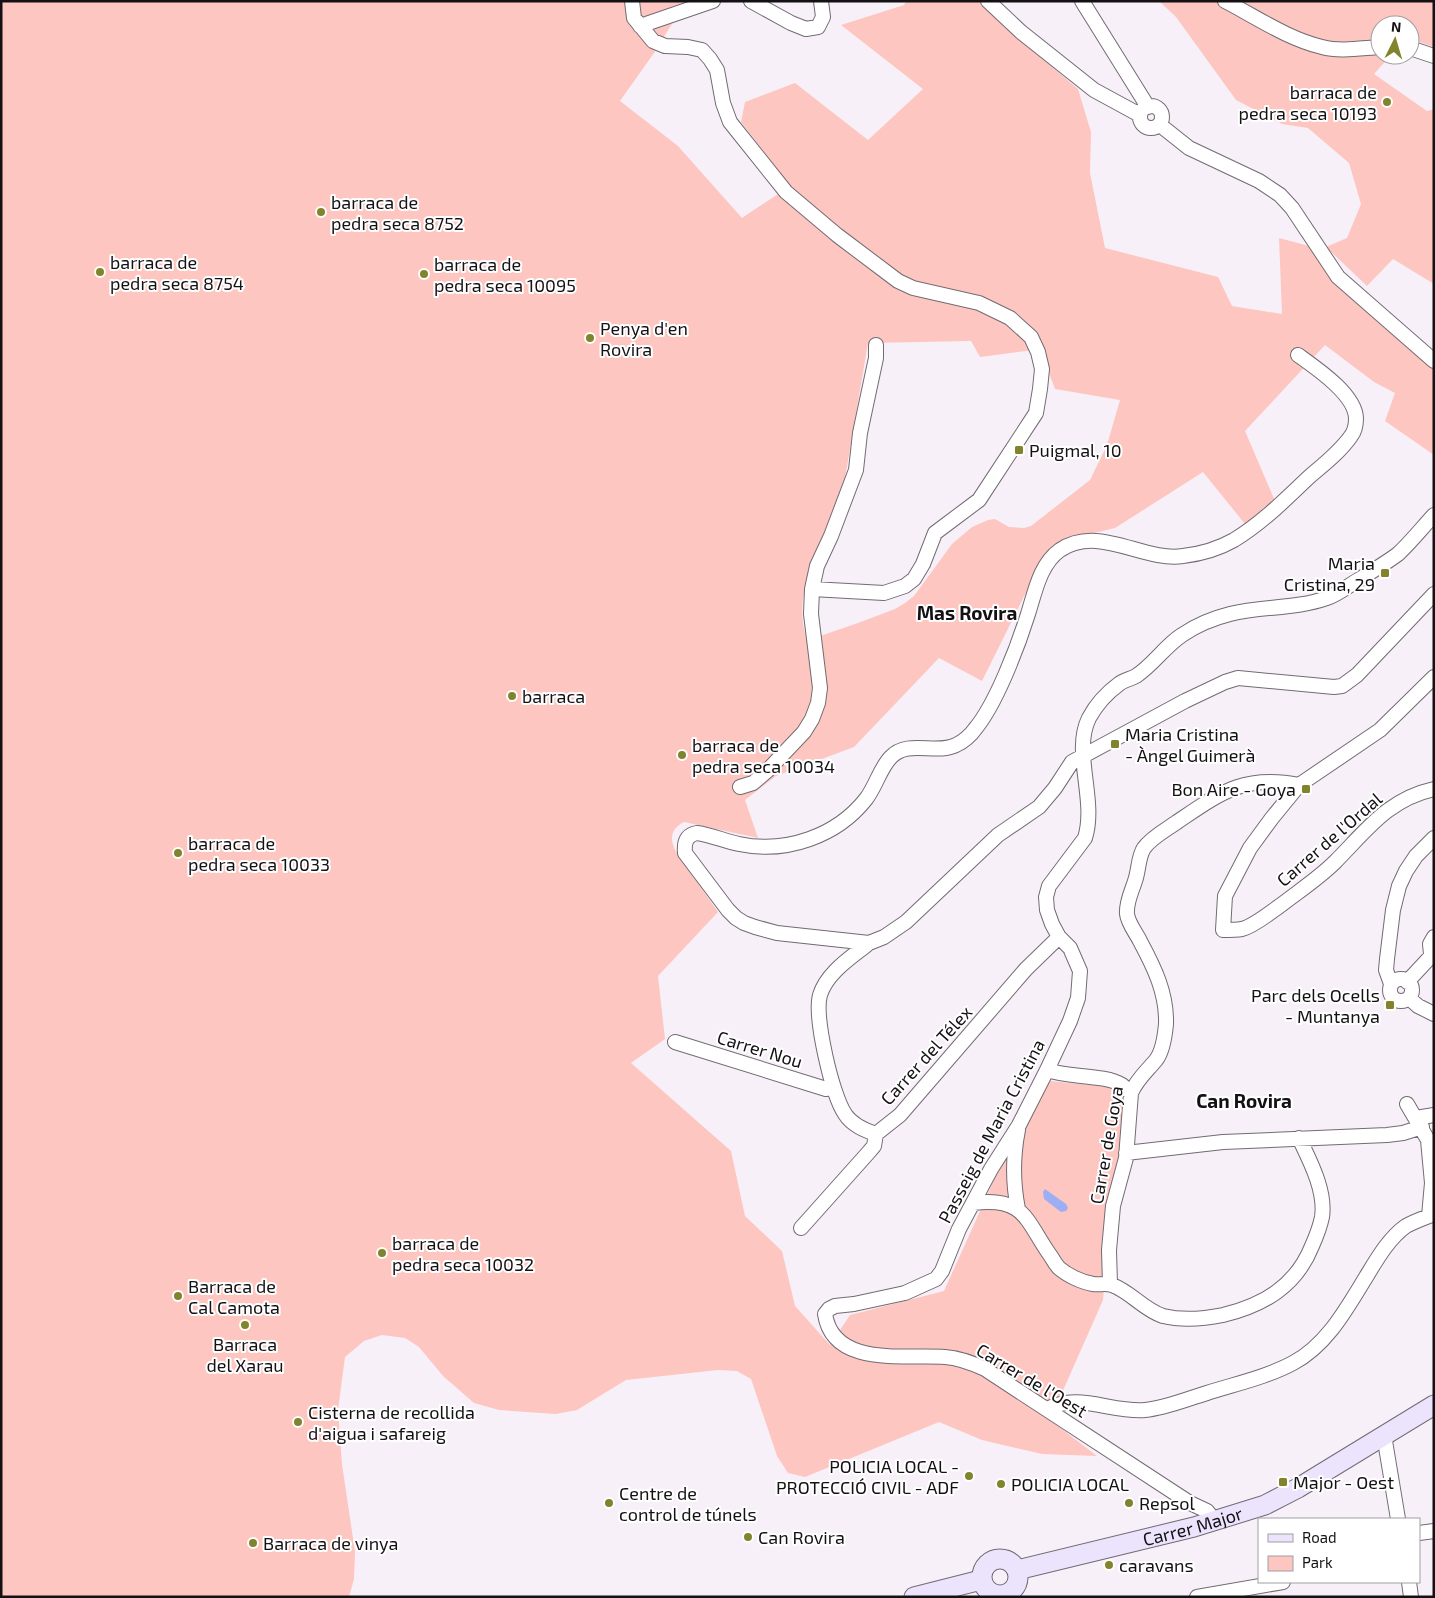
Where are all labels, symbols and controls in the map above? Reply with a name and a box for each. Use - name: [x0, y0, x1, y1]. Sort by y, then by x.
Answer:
- north arrow: [1370, 15, 1420, 65]
- text: N: [1390, 18, 1402, 35]
- place label: barraca de pedra seca 10193: [1238, 81, 1377, 124]
- marker: barraca de pedra seca 10193: [1381, 96, 1393, 108]
- place label: barraca de pedra seca 8752: [331, 191, 464, 234]
- marker: barraca de pedra seca 8752: [315, 206, 327, 218]
- place label: barraca de pedra seca 8754: [110, 251, 244, 294]
- place label: barraca de pedra seca 10095: [434, 253, 576, 296]
- marker: barraca de pedra seca 8754: [94, 266, 106, 278]
- marker: barraca de pedra seca 10095: [418, 268, 430, 280]
- place label: Penya d'en Rovira: [600, 317, 688, 360]
- marker: Penya d'en Rovira: [584, 332, 596, 344]
- place label: Puigmal, 10: [1029, 439, 1122, 461]
- marker: Puigmal, 10: [1013, 444, 1025, 456]
- place label: Maria Cristina, 29: [1284, 552, 1375, 595]
- marker: Maria Cristina, 29: [1379, 567, 1391, 579]
- district label: Mas Rovira: [917, 601, 1017, 624]
- place label: barraca: [522, 685, 585, 707]
- marker: barraca: [506, 690, 518, 702]
- place label: Maria Cristina - Àngel Guimerà: [1125, 723, 1255, 766]
- place label: barraca de pedra seca 10034: [692, 734, 835, 777]
- marker: Maria Cristina - Àngel Guimerà: [1109, 738, 1121, 750]
- marker: barraca de pedra seca 10034: [676, 749, 688, 761]
- place label: Bon Aire - Goya: [1171, 778, 1296, 800]
- marker: Bon Aire - Goya: [1300, 783, 1312, 795]
- street label: Carrer de l'Ordal: [1272, 787, 1387, 891]
- place label: barraca de pedra seca 10033: [188, 832, 330, 875]
- marker: barraca de pedra seca 10033: [172, 847, 184, 859]
- place label: Parc dels Ocells - Muntanya: [1251, 984, 1380, 1027]
- marker: Parc dels Ocells - Muntanya: [1384, 999, 1396, 1011]
- street label: Carrer del Télex: [876, 1000, 977, 1109]
- street label: Carrer Nou: [715, 1026, 805, 1072]
- street label: Passeig de Maria Cristina: [933, 1035, 1049, 1227]
- street label: Carrer de Goya: [1085, 1084, 1127, 1206]
- district label: Can Rovira: [1196, 1089, 1292, 1112]
- place label: barraca de pedra seca 10032: [392, 1232, 534, 1275]
- marker: barraca de pedra seca 10032: [376, 1247, 388, 1259]
- place label: Barraca de Cal Camota: [188, 1275, 280, 1318]
- marker: Barraca de Cal Camota: [172, 1290, 184, 1302]
- marker: Barraca del Xarau: [239, 1319, 251, 1331]
- place label: Barraca del Xarau: [206, 1333, 284, 1376]
- street label: Carrer de l'Oest: [973, 1338, 1091, 1422]
- place label: Cisterna de recollida d'aigua i safareig: [308, 1401, 475, 1444]
- marker: Cisterna de recollida d'aigua i safareig: [292, 1416, 304, 1428]
- place label: POLICIA LOCAL - PROTECCIÓ CIVIL - ADF: [776, 1455, 959, 1498]
- marker: POLICIA LOCAL - PROTECCIÓ CIVIL - ADF: [963, 1470, 975, 1482]
- place label: Major - Oest: [1293, 1471, 1394, 1493]
- place label: POLICIA LOCAL: [1011, 1473, 1129, 1495]
- marker: Major - Oest: [1277, 1476, 1289, 1488]
- marker: POLICIA LOCAL: [995, 1478, 1007, 1490]
- place label: Centre de control de túnels: [619, 1482, 757, 1525]
- place label: Repsol: [1139, 1492, 1196, 1514]
- marker: Centre de control de túnels: [603, 1497, 615, 1509]
- marker: Repsol: [1123, 1497, 1135, 1509]
- street label: Carrer Major: [1140, 1502, 1245, 1550]
- legend: [1258, 1518, 1420, 1583]
- place label: Can Rovira: [758, 1526, 845, 1548]
- text: Road: [1302, 1528, 1337, 1546]
- marker: Can Rovira: [742, 1531, 754, 1543]
- place label: Barraca de vinya: [263, 1532, 398, 1554]
- marker: Barraca de vinya: [247, 1537, 259, 1549]
- text: Park: [1302, 1553, 1333, 1571]
- place label: caravans: [1119, 1554, 1194, 1576]
- marker: caravans: [1103, 1559, 1115, 1571]

